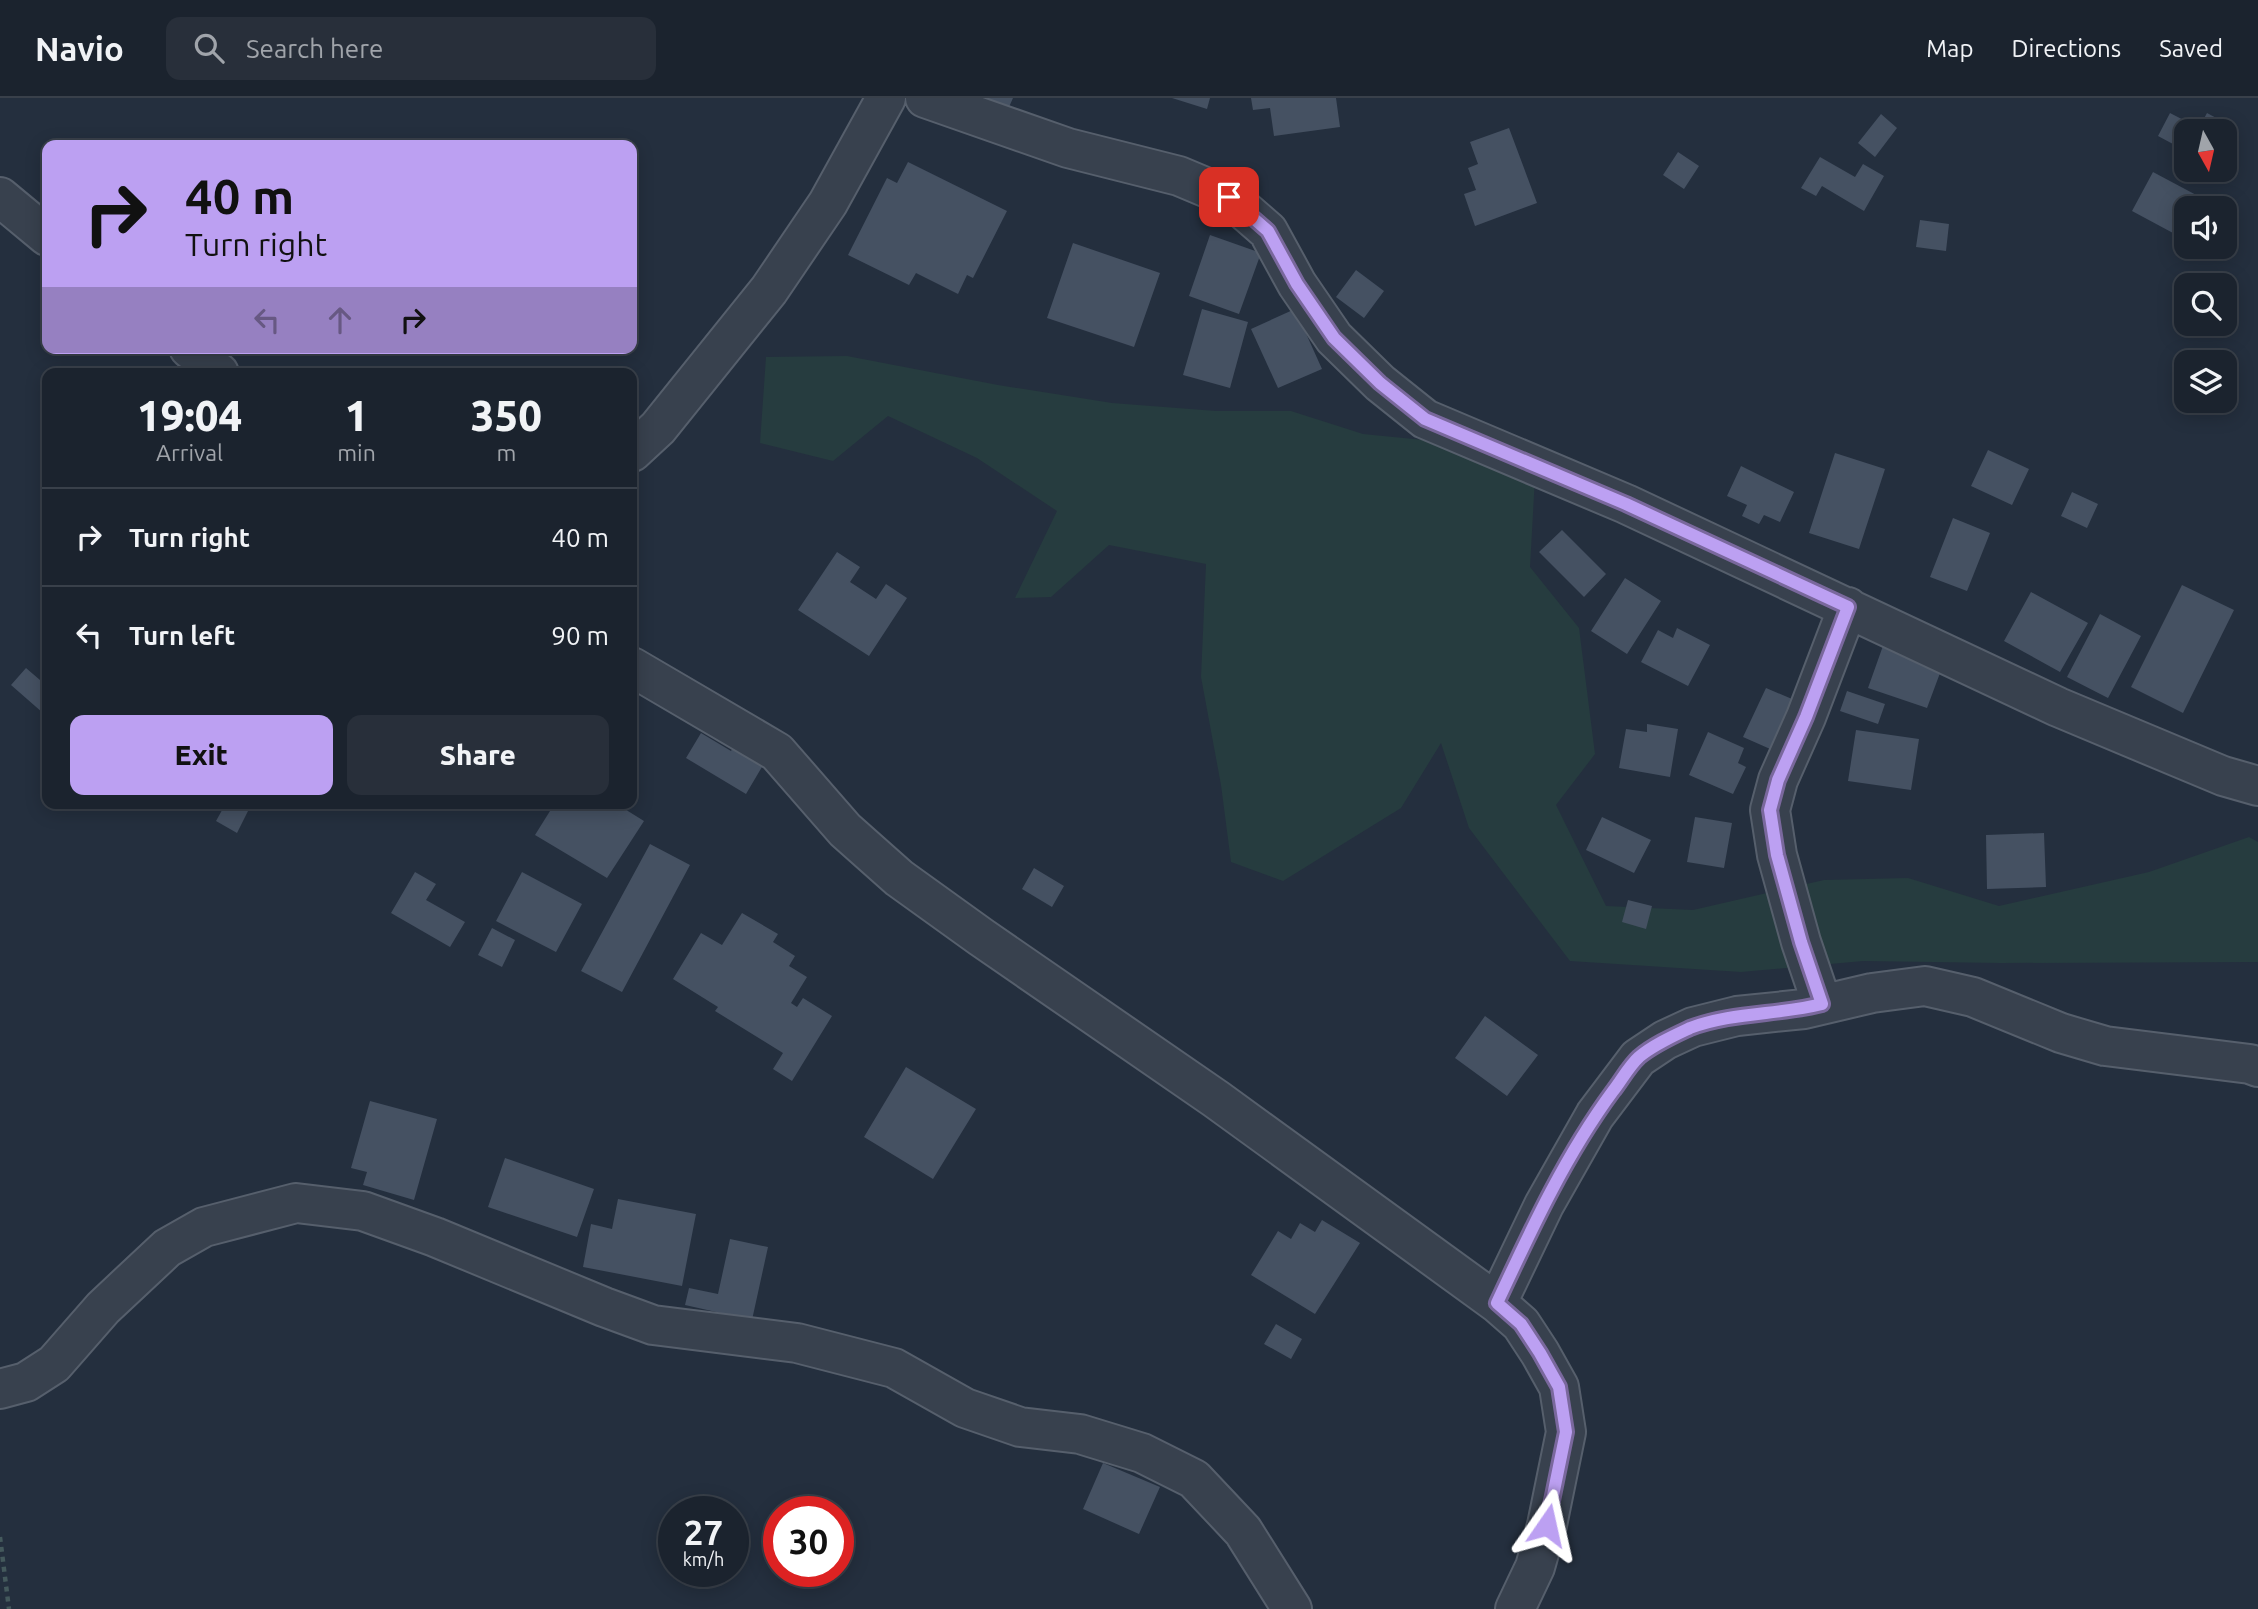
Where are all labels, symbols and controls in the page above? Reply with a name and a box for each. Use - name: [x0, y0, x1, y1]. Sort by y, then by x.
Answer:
- search box: [166, 17, 656, 80]
- icon: search: [190, 29, 228, 67]
- text: Navio: [35, 30, 124, 67]
- text: Search here: [246, 34, 383, 63]
- text: Map: [1926, 35, 1973, 62]
- text: Directions: [2011, 35, 2121, 62]
- text: Saved: [2159, 35, 2223, 62]
- north arrow: [2174, 119, 2236, 182]
- map controls: [2174, 119, 2237, 413]
- pin: [1199, 167, 1259, 227]
- icon: right: [70, 168, 161, 259]
- text: 40 m: [185, 168, 294, 223]
- icon: arrive: [1210, 178, 1248, 216]
- button: sound: [2174, 196, 2237, 259]
- text: Turn right: [185, 226, 327, 262]
- button: search: [2174, 273, 2237, 336]
- icon: left: [248, 301, 286, 339]
- icon: ahead: [321, 301, 359, 339]
- icon: right: [394, 301, 432, 339]
- button: layers: [2174, 350, 2237, 413]
- text: 19:04: [137, 392, 242, 439]
- text: 1: [345, 392, 368, 439]
- text: 350: [471, 392, 542, 439]
- text: Arrival: [156, 440, 223, 465]
- text: min: [337, 440, 376, 465]
- text: m: [496, 440, 516, 465]
- icon: right: [70, 518, 108, 556]
- text: Turn right: [129, 523, 250, 552]
- text: 40 m: [551, 523, 609, 552]
- icon: left: [70, 616, 108, 654]
- text: Turn left: [129, 621, 235, 650]
- text: 90 m: [551, 621, 609, 650]
- button: Exit: [70, 715, 333, 795]
- button: Share: [347, 715, 609, 795]
- position arrow: [1510, 1488, 1584, 1562]
- speed limit sign: 30: [763, 1496, 854, 1587]
- text: 27: [684, 1512, 723, 1552]
- text: km/h: [683, 1549, 724, 1569]

